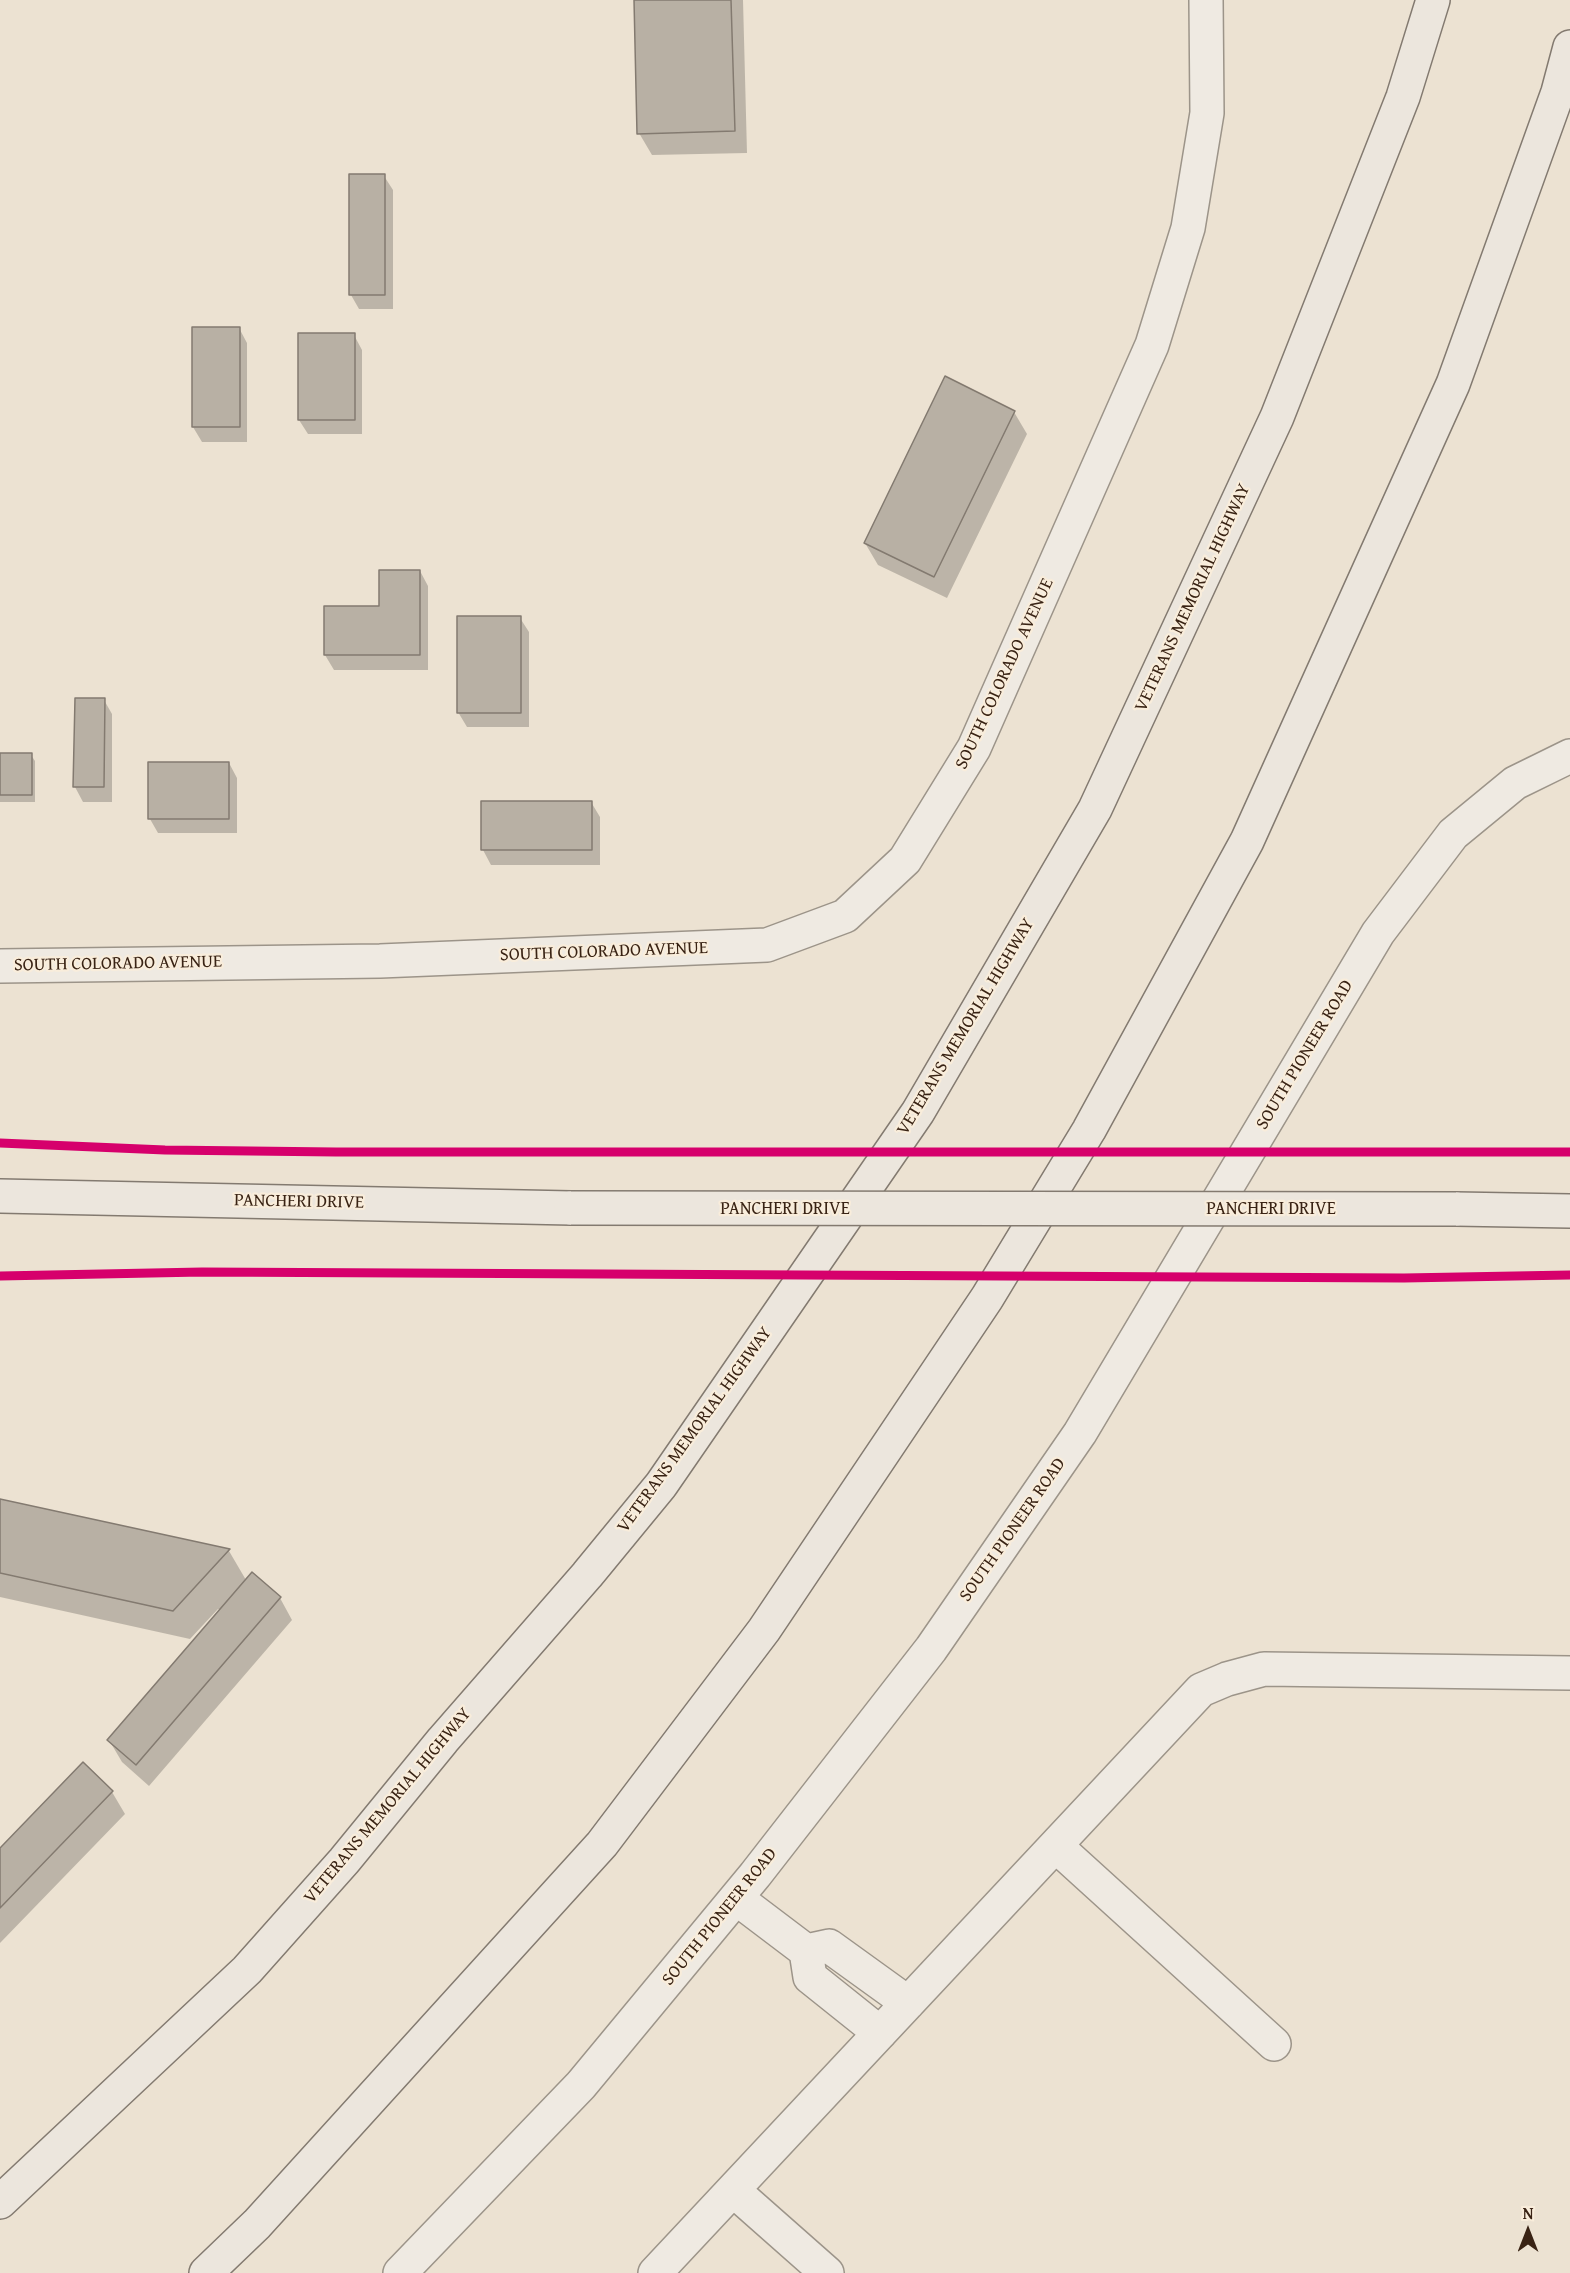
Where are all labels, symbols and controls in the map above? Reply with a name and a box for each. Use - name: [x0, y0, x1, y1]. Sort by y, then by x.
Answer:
- street label: VETERANS MEMORIAL HIGHWAY: [1131, 481, 1255, 715]
- street label: SOUTH COLORADO AVENUE: [951, 575, 1059, 773]
- street label: VETERANS MEMORIAL HIGHWAY: [893, 915, 1039, 1139]
- street label: SOUTH COLORADO AVENUE: [500, 938, 708, 966]
- street label: SOUTH COLORADO AVENUE: [14, 951, 222, 977]
- street label: SOUTH PIONEER ROAD: [1252, 976, 1358, 1134]
- street label: PANCHERI DRIVE: [234, 1190, 364, 1214]
- street label: PANCHERI DRIVE: [720, 1198, 850, 1220]
- street label: PANCHERI DRIVE: [1206, 1198, 1336, 1220]
- street label: VETERANS MEMORIAL HIGHWAY: [613, 1323, 777, 1537]
- street label: SOUTH PIONEER ROAD: [955, 1454, 1071, 1606]
- street label: VETERANS MEMORIAL HIGHWAY: [300, 1704, 476, 1908]
- street label: SOUTH PIONEER ROAD: [658, 1844, 782, 1990]
- north arrow: [1498, 2201, 1558, 2261]
- text: N: [1523, 2201, 1533, 2225]

